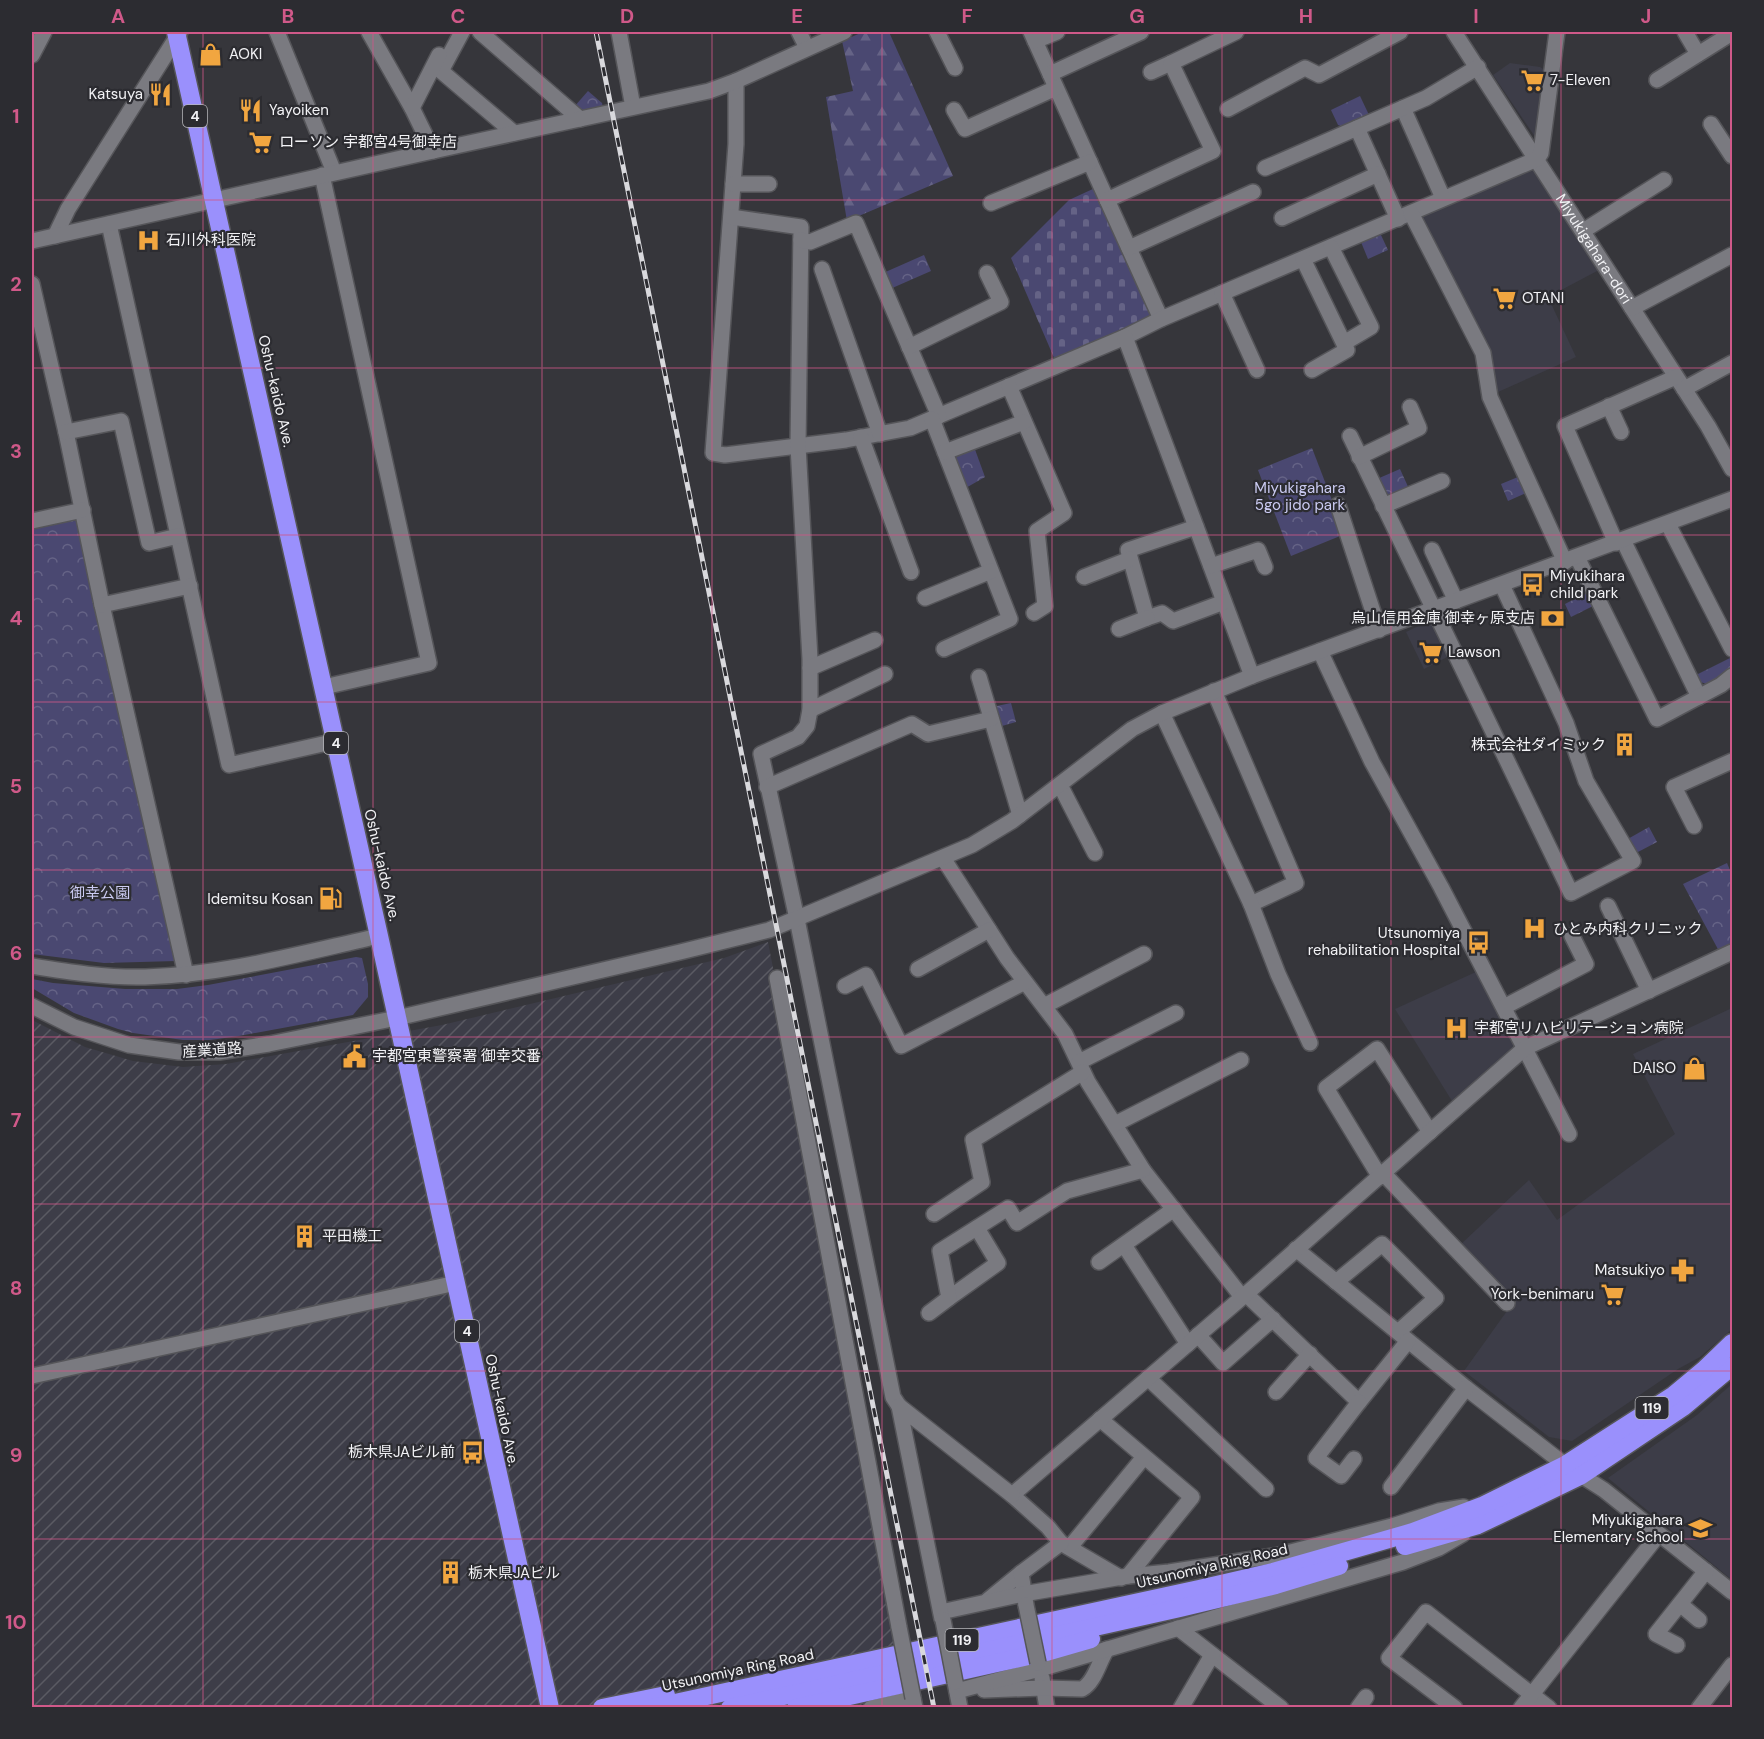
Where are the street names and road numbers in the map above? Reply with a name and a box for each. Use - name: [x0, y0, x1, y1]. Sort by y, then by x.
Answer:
- road number: 4: [183, 105, 207, 127]
- street label: Miyukigahara-dori: [1551, 190, 1637, 308]
- street label: Oshu-kaido Ave.: [253, 333, 299, 449]
- road number: 4: [324, 732, 348, 754]
- street label: Oshu-kaido Ave.: [359, 807, 405, 923]
- street label: 産業道路: [181, 1038, 243, 1062]
- road number: 4: [455, 1320, 479, 1342]
- street label: Oshu-kaido Ave.: [480, 1352, 524, 1468]
- road number: 119: [1636, 1397, 1668, 1419]
- street label: Utsunomiya Ring Road: [1134, 1539, 1290, 1593]
- road number: 119: [946, 1629, 978, 1651]
- street label: Utsunomiya Ring Road: [660, 1644, 816, 1696]

